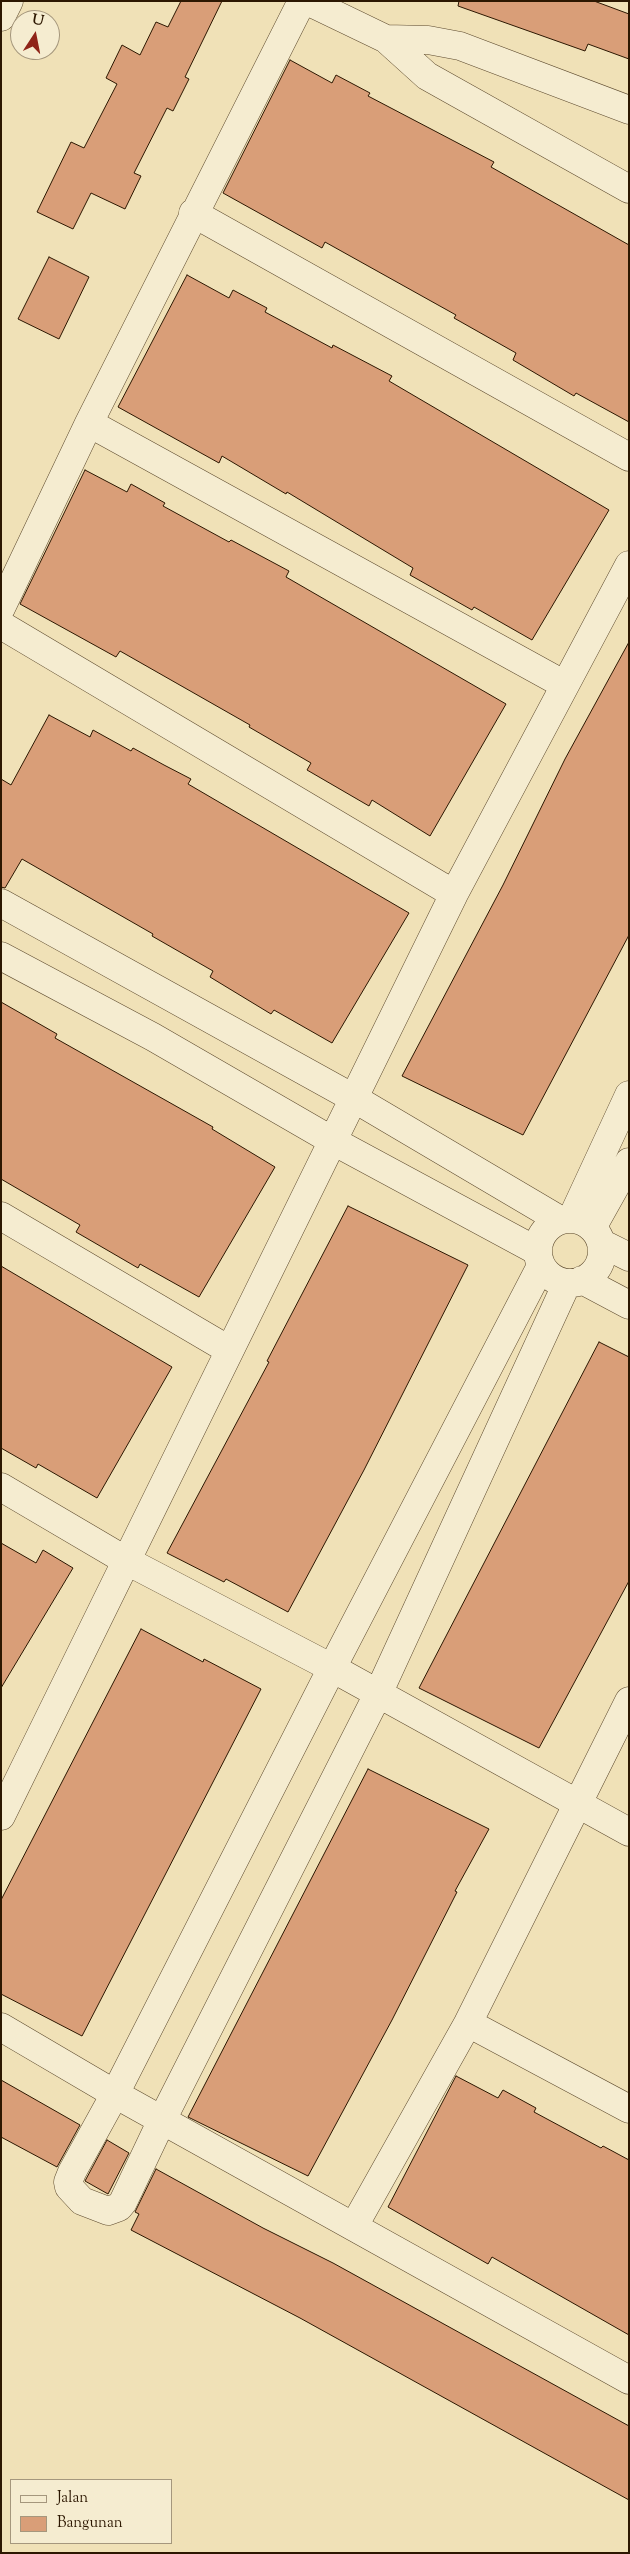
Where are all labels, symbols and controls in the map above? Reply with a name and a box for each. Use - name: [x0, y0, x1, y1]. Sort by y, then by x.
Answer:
- north arrow: [10, 10, 60, 60]
- text: U: [30, 10, 45, 32]
- legend: [10, 2479, 172, 2544]
- text: Jalan: [57, 2488, 88, 2509]
- text: Bangunan: [57, 2513, 123, 2534]

